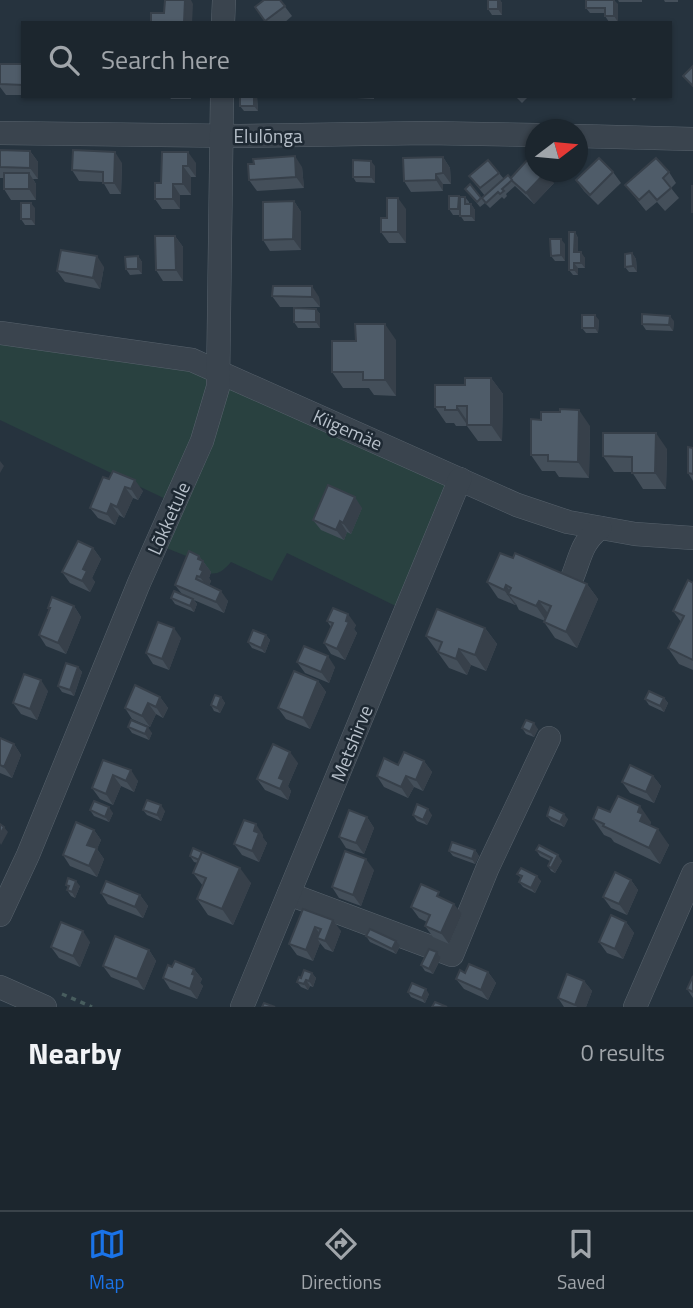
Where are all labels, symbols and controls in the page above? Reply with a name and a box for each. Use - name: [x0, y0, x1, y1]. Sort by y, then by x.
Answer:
- search box: [21, 21, 672, 98]
- text: Search here: [101, 40, 230, 79]
- icon: search: [45, 41, 83, 79]
- north arrow: [525, 119, 588, 182]
- street label: Elulõnga: [234, 121, 303, 150]
- street label: Kiigemäe: [309, 401, 387, 457]
- street label: Lõkketule: [139, 477, 197, 559]
- street label: Metshirve: [322, 700, 380, 786]
- text: Nearby: [28, 1030, 121, 1076]
- text: 0 results: [581, 1035, 665, 1070]
- tab: Map: [88, 1225, 126, 1296]
- tab: Directions: [301, 1225, 382, 1296]
- tab: Saved: [557, 1225, 605, 1296]

